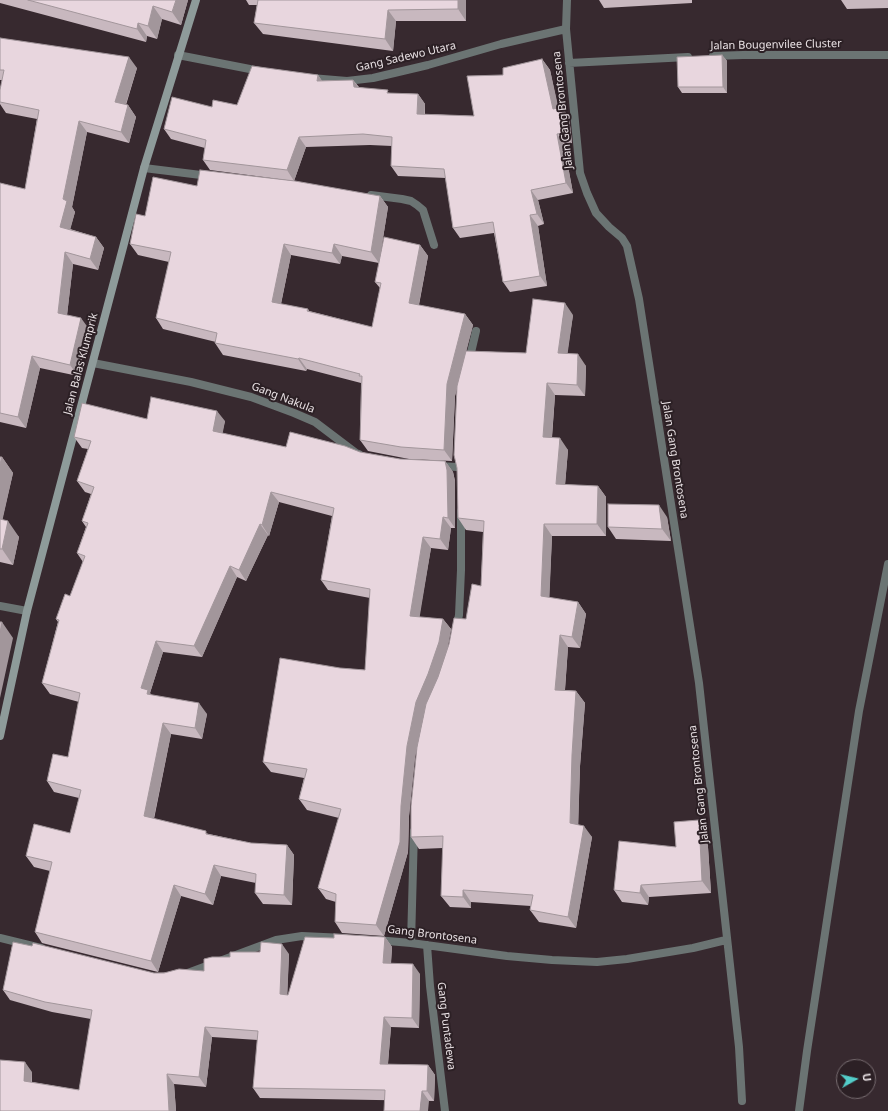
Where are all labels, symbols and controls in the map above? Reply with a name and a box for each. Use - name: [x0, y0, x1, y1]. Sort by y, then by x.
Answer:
- street label: Jalan Bougenvilee Cluster: [710, 37, 842, 53]
- street label: Gang Sadewo Utara: [355, 39, 457, 75]
- street label: Jalan Gang Brontosena: [550, 50, 576, 170]
- street label: Jalan Balas Klumprik: [61, 312, 101, 416]
- street label: Gang Nakula: [249, 380, 317, 416]
- street label: Jalan Gang Brontosena: [659, 400, 691, 520]
- street label: Jalan Gang Brontosena: [686, 724, 712, 844]
- street label: Gang Brontosena: [386, 923, 478, 947]
- street label: Gang Puntadewa: [434, 981, 458, 1071]
- north arrow: [836, 1059, 876, 1099]
- text: U: [859, 1072, 875, 1083]

